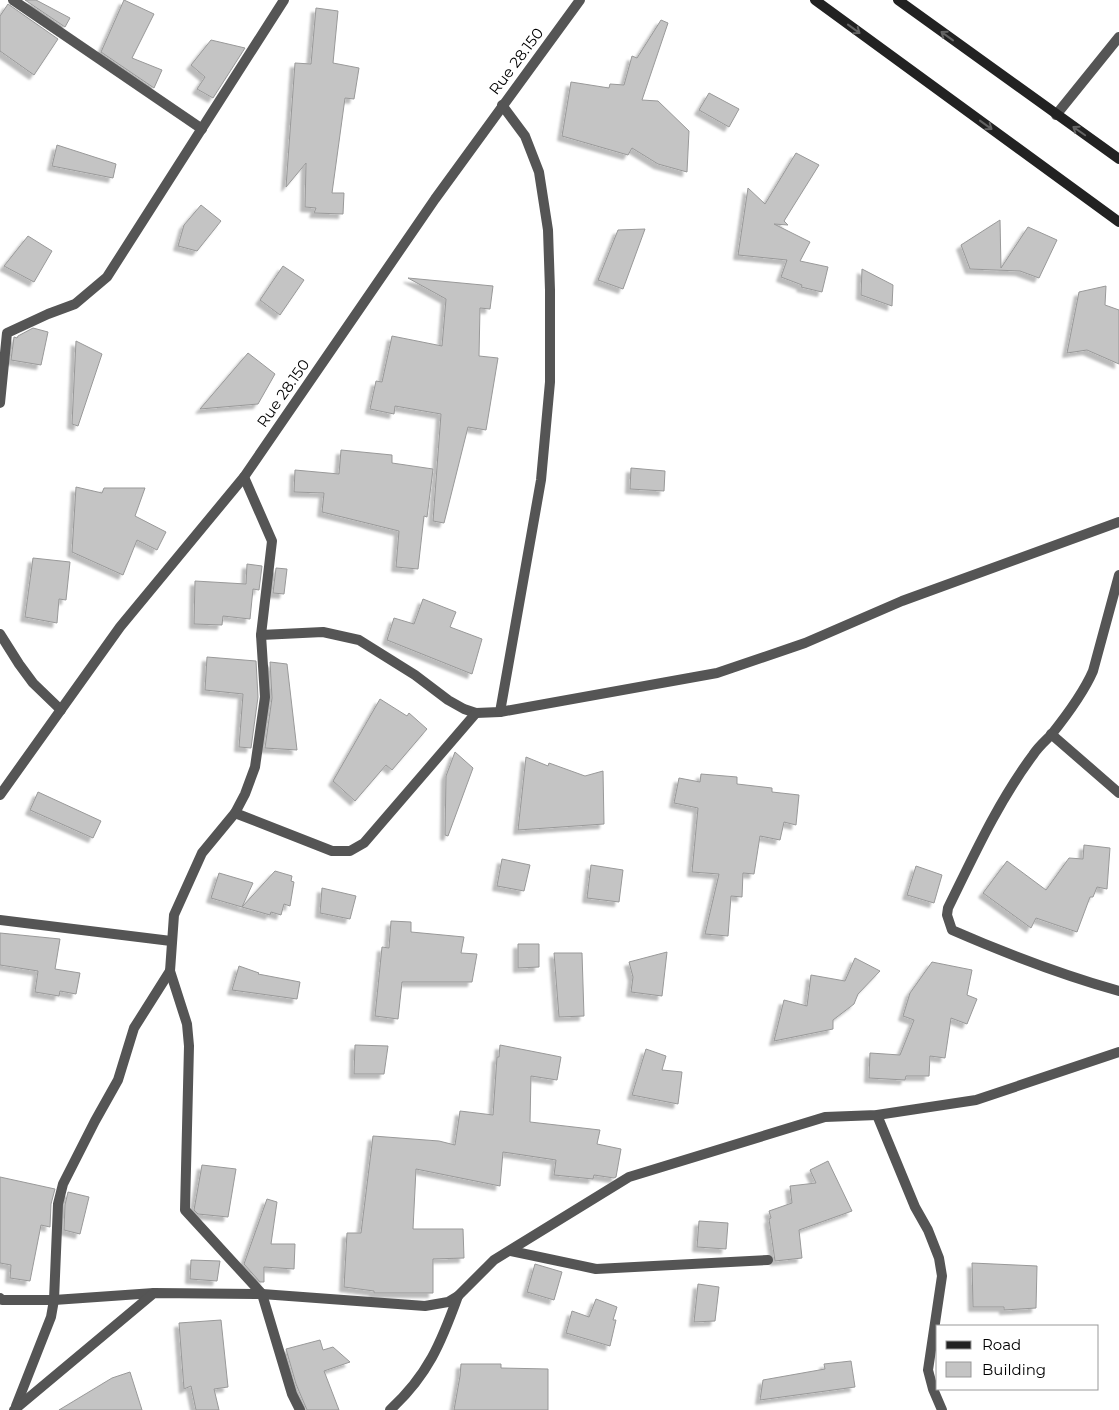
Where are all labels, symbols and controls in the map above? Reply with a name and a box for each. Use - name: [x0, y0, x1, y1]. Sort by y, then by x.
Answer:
- street label: Rue 28.150: [485, 24, 547, 98]
- one-way arrow: [847, 24, 861, 34]
- one-way arrow: [940, 31, 954, 41]
- one-way arrow: [978, 120, 992, 130]
- one-way arrow: [1072, 126, 1086, 136]
- street label: Rue 28.150: [253, 355, 313, 431]
- legend: [936, 1325, 1099, 1390]
- text: Road: [982, 1335, 1021, 1354]
- text: Building: [982, 1360, 1046, 1379]

